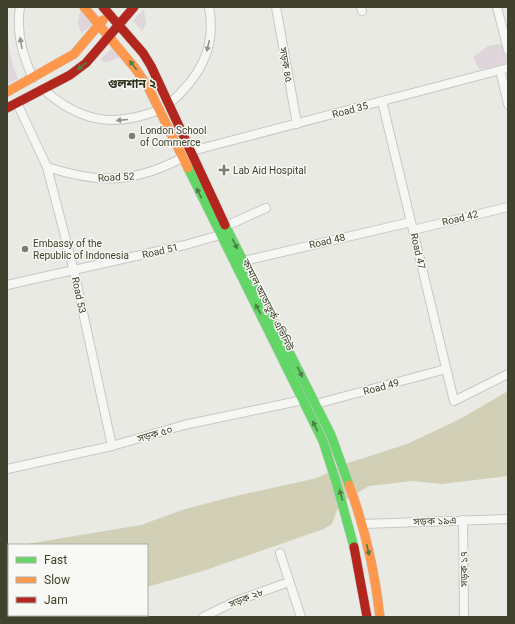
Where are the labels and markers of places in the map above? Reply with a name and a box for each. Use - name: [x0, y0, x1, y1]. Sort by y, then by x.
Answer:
- place label: London School of Commerce: [140, 125, 206, 148]
- marker: London School of Commerce: [127, 131, 137, 141]
- marker: Lab Aid Hospital: [218, 164, 230, 176]
- place label: Lab Aid Hospital: [233, 165, 306, 176]
- place label: Embassy of the Republic of Indonesia: [33, 238, 129, 261]
- marker: Embassy of the Republic of Indonesia: [20, 244, 30, 254]

